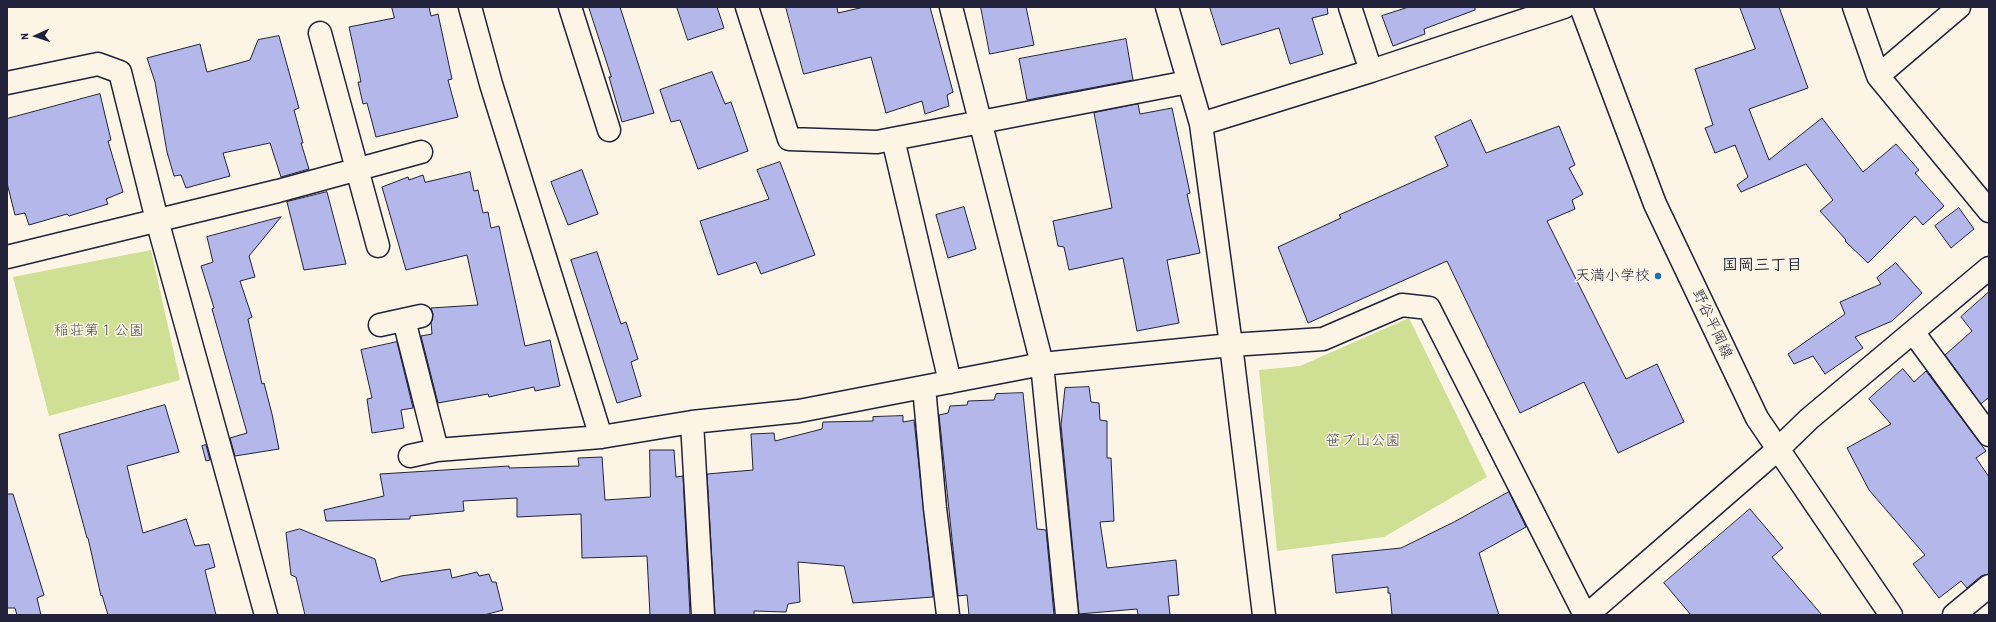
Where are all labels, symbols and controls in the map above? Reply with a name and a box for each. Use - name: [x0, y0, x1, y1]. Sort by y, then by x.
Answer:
- north arrow: [16, 16, 56, 56]
- text: N: [17, 33, 31, 40]
- district label: 国岡三丁目: [1722, 256, 1802, 276]
- place label: 天満小学校: [1575, 267, 1650, 285]
- marker: 天満小学校: [1653, 271, 1663, 281]
- street label: 野谷平岡線: [1688, 286, 1736, 362]
- park label: 稲荘第１公園: [54, 322, 144, 340]
- park label: 笹ブ山公園: [1326, 432, 1400, 450]

